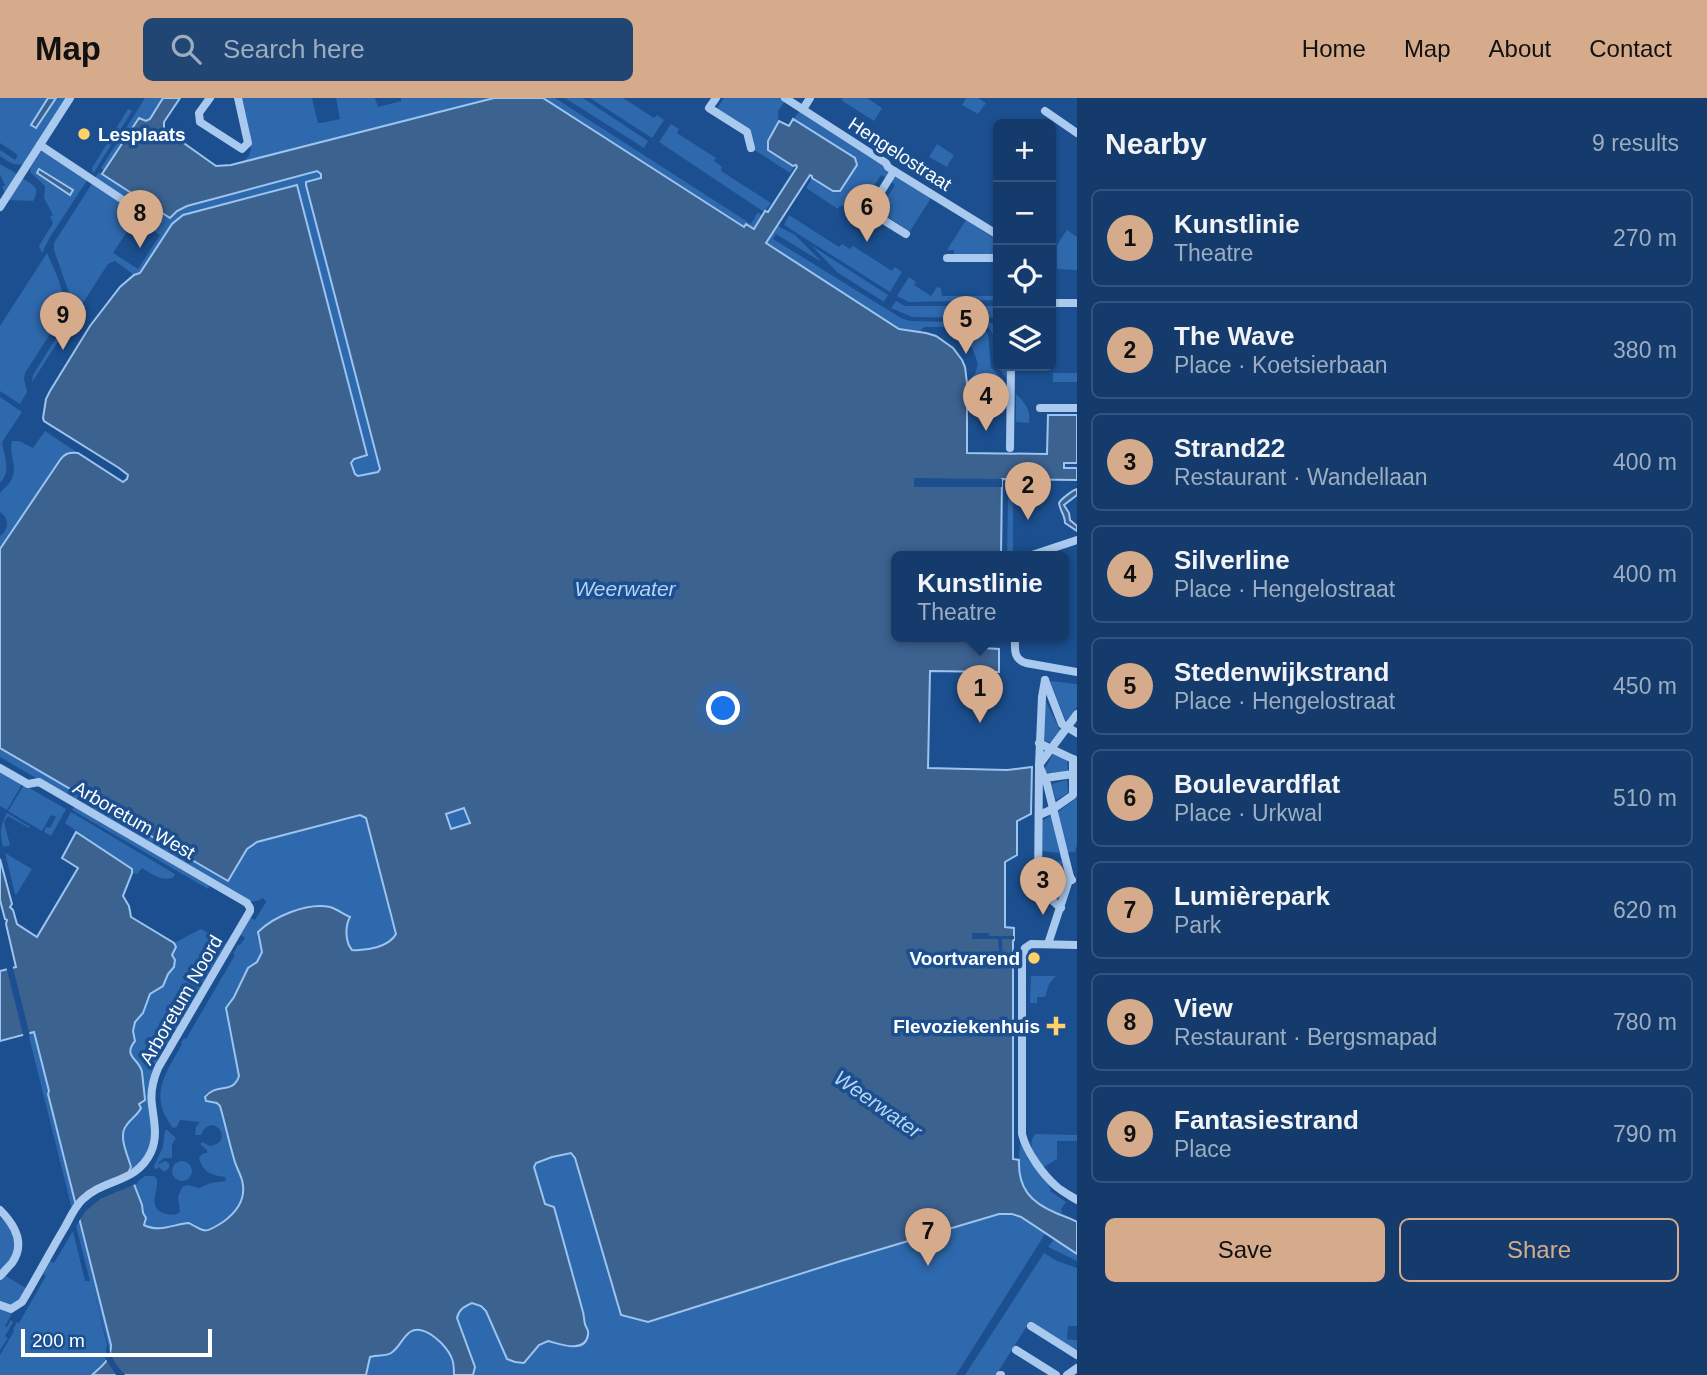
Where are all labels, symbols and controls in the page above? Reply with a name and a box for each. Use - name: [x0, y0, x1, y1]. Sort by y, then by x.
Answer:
- search box: [143, 18, 633, 81]
- text: Map: [35, 30, 101, 67]
- icon: search: [167, 30, 205, 68]
- text: Search here: [223, 34, 365, 64]
- text: Home: [1302, 35, 1366, 62]
- text: Map: [1404, 35, 1451, 62]
- text: About: [1489, 35, 1551, 62]
- text: Contact: [1589, 35, 1672, 62]
- street label: Hengelostraat: [845, 113, 956, 195]
- map controls: [993, 119, 1056, 371]
- button: +: [993, 119, 1056, 182]
- place label: Lesplaats: [98, 124, 186, 145]
- marker: Lesplaats: [76, 126, 92, 142]
- text: Nearby: [1105, 127, 1207, 160]
- text: 9 results: [1592, 130, 1679, 156]
- button: −: [993, 182, 1056, 245]
- pin: 6: [844, 184, 890, 242]
- pin: 8: [117, 190, 163, 248]
- text: Kunstlinie: [1174, 209, 1300, 239]
- text: 1: [1124, 225, 1136, 251]
- text: 270 m: [1613, 225, 1677, 251]
- text: Theatre: [1174, 240, 1253, 266]
- button: locate: [993, 245, 1056, 308]
- pin: 9: [40, 292, 86, 350]
- pin: 5: [943, 296, 989, 354]
- button: layers: [993, 308, 1056, 371]
- text: The Wave: [1174, 321, 1294, 351]
- text: 2: [1124, 337, 1136, 363]
- text: 380 m: [1613, 337, 1677, 363]
- text: Place · Koetsierbaan: [1174, 352, 1388, 378]
- pin: 4: [963, 373, 1009, 431]
- text: Strand22: [1174, 433, 1285, 463]
- text: 3: [1124, 449, 1136, 475]
- text: 400 m: [1613, 449, 1677, 475]
- pin: 2: [1005, 462, 1051, 520]
- text: Restaurant · Wandellaan: [1174, 464, 1428, 490]
- text: Silverline: [1174, 545, 1290, 575]
- popup: [891, 551, 1069, 642]
- text: 4: [1124, 561, 1136, 587]
- text: 400 m: [1613, 561, 1677, 587]
- text: Kunstlinie: [917, 568, 1043, 598]
- text: Place · Hengelostraat: [1174, 576, 1395, 602]
- water label: Weerwater: [574, 577, 677, 600]
- text: Theatre: [917, 599, 996, 625]
- text: Stedenwijkstrand: [1174, 657, 1389, 687]
- pin: 1: [957, 665, 1003, 723]
- text: 5: [1124, 673, 1136, 699]
- text: 450 m: [1613, 673, 1677, 699]
- text: Place · Hengelostraat: [1174, 688, 1395, 714]
- your location: [706, 691, 740, 725]
- text: Boulevardflat: [1174, 769, 1340, 799]
- street label: Arboretum West: [69, 777, 199, 864]
- text: 6: [1124, 785, 1136, 811]
- text: 510 m: [1613, 785, 1677, 811]
- text: Place · Urkwal: [1174, 800, 1322, 826]
- pin: 3: [1020, 857, 1066, 915]
- text: Lumièrepark: [1174, 881, 1330, 911]
- text: 7: [1124, 897, 1136, 923]
- text: 620 m: [1613, 897, 1677, 923]
- text: Park: [1174, 912, 1221, 938]
- street label: Arboretum Noord: [135, 932, 227, 1068]
- place label: Voortvarend: [909, 948, 1020, 969]
- marker: Voortvarend: [1026, 950, 1042, 966]
- text: View: [1174, 993, 1233, 1023]
- text: 8: [1124, 1009, 1136, 1035]
- text: 780 m: [1613, 1009, 1677, 1035]
- place label: Flevoziekenhuis: [893, 1016, 1040, 1037]
- marker: Flevoziekenhuis: [1046, 1016, 1066, 1036]
- text: Restaurant · Bergsmapad: [1174, 1024, 1437, 1050]
- water label: Weerwater: [830, 1066, 927, 1143]
- text: Fantasiestrand: [1174, 1105, 1359, 1135]
- text: 9: [1124, 1121, 1136, 1147]
- text: 790 m: [1613, 1121, 1677, 1147]
- text: Place: [1174, 1136, 1232, 1162]
- pin: 7: [905, 1208, 951, 1266]
- button: Save: [1105, 1218, 1385, 1282]
- button: Share: [1399, 1218, 1679, 1282]
- scale bar: [21, 1326, 212, 1358]
- text: 200 m: [32, 1330, 85, 1351]

